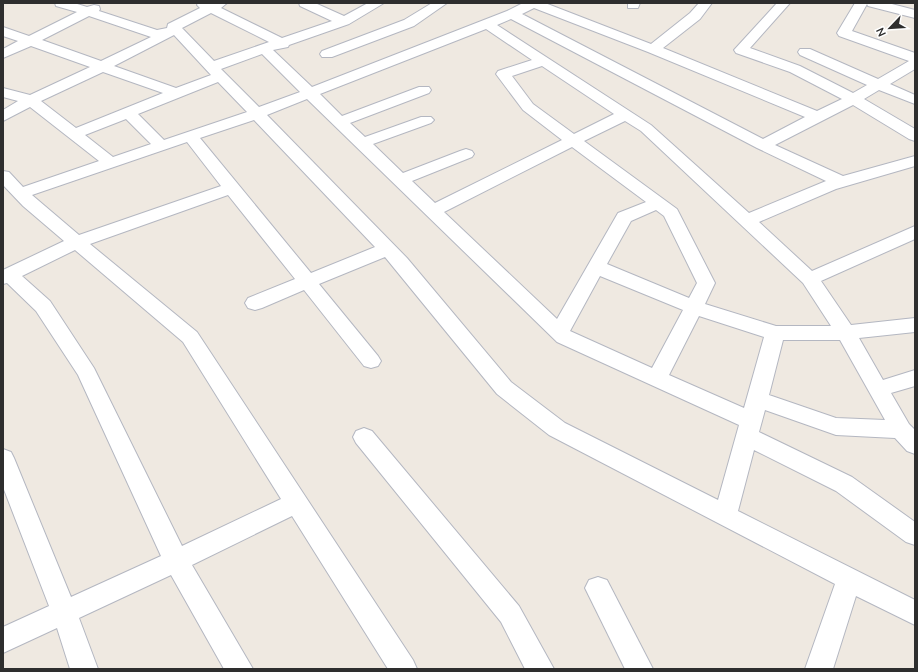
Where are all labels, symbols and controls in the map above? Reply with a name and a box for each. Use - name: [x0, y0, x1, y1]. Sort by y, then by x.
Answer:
- north arrow: [870, 8, 910, 48]
- text: N: [873, 26, 889, 39]

